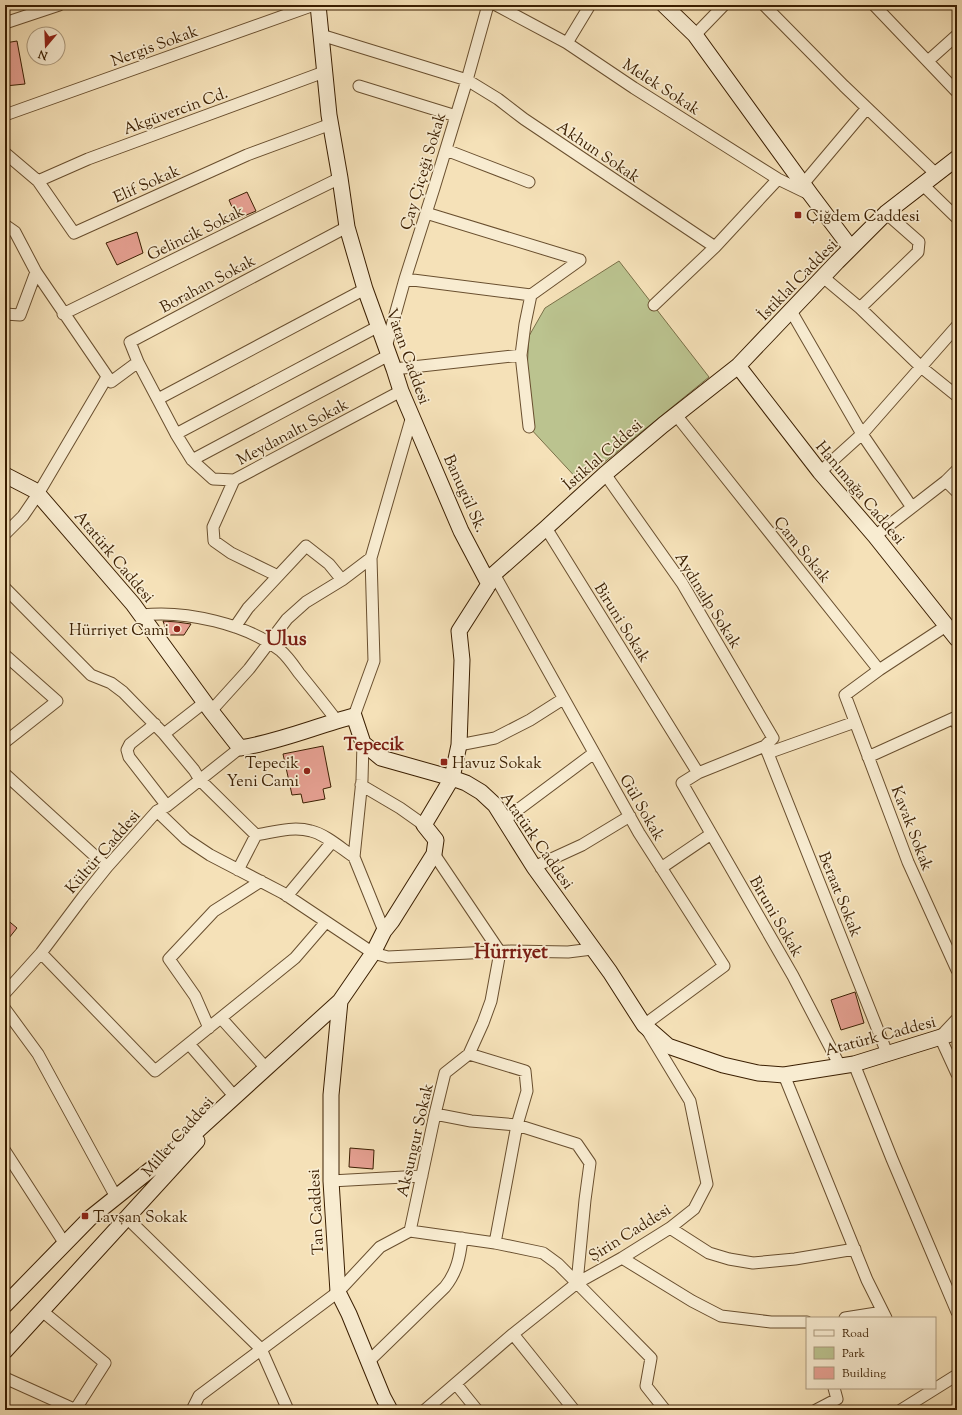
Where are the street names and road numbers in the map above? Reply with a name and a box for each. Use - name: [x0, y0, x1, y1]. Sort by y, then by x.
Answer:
- street label: Nergis Sokak: [108, 21, 202, 74]
- street label: Melek Sokak: [617, 54, 704, 122]
- street label: Akgüvercin Cd.: [120, 83, 231, 142]
- street label: Çay Çiçeği Sokak: [396, 110, 453, 233]
- street label: Akhun Sokak: [551, 117, 644, 190]
- street label: Elif Sokak: [110, 160, 184, 210]
- street label: Gelincik Sokak: [144, 201, 249, 268]
- street label: İstiklal Caddesi: [754, 234, 844, 327]
- street label: Borahan Sokak: [156, 250, 260, 320]
- street label: Vatan Caddesi: [379, 306, 435, 409]
- street label: Meydanaltı Sokak: [233, 394, 353, 472]
- street label: İstiklal Cddesi: [559, 415, 649, 497]
- street label: Hanımağa Caddesi: [809, 437, 910, 551]
- street label: Banugül Sk.: [436, 451, 491, 537]
- street label: Atatürk Caddesi: [68, 506, 159, 609]
- street label: Çam Sokak: [767, 512, 835, 589]
- street label: Aydınalp Sokak: [668, 549, 746, 654]
- street label: Biruni Sokak: [587, 579, 655, 668]
- street label: Gül Sokak: [613, 771, 669, 846]
- street label: Kavak Sokak: [884, 783, 938, 875]
- street label: Atatürk Caddesi: [494, 788, 578, 895]
- street label: Kültür Caddesi: [61, 805, 147, 900]
- street label: Beraat Sokak: [811, 849, 866, 941]
- street label: Biruni Sokak: [742, 872, 807, 962]
- street label: Atatürk Caddesi: [823, 1011, 939, 1063]
- street label: Aksungur Sokak: [392, 1081, 441, 1200]
- street label: Millet Caddesi: [137, 1092, 221, 1183]
- street label: Tan Caddesi: [304, 1168, 331, 1255]
- street label: Şirin Caddesi: [585, 1199, 676, 1269]

